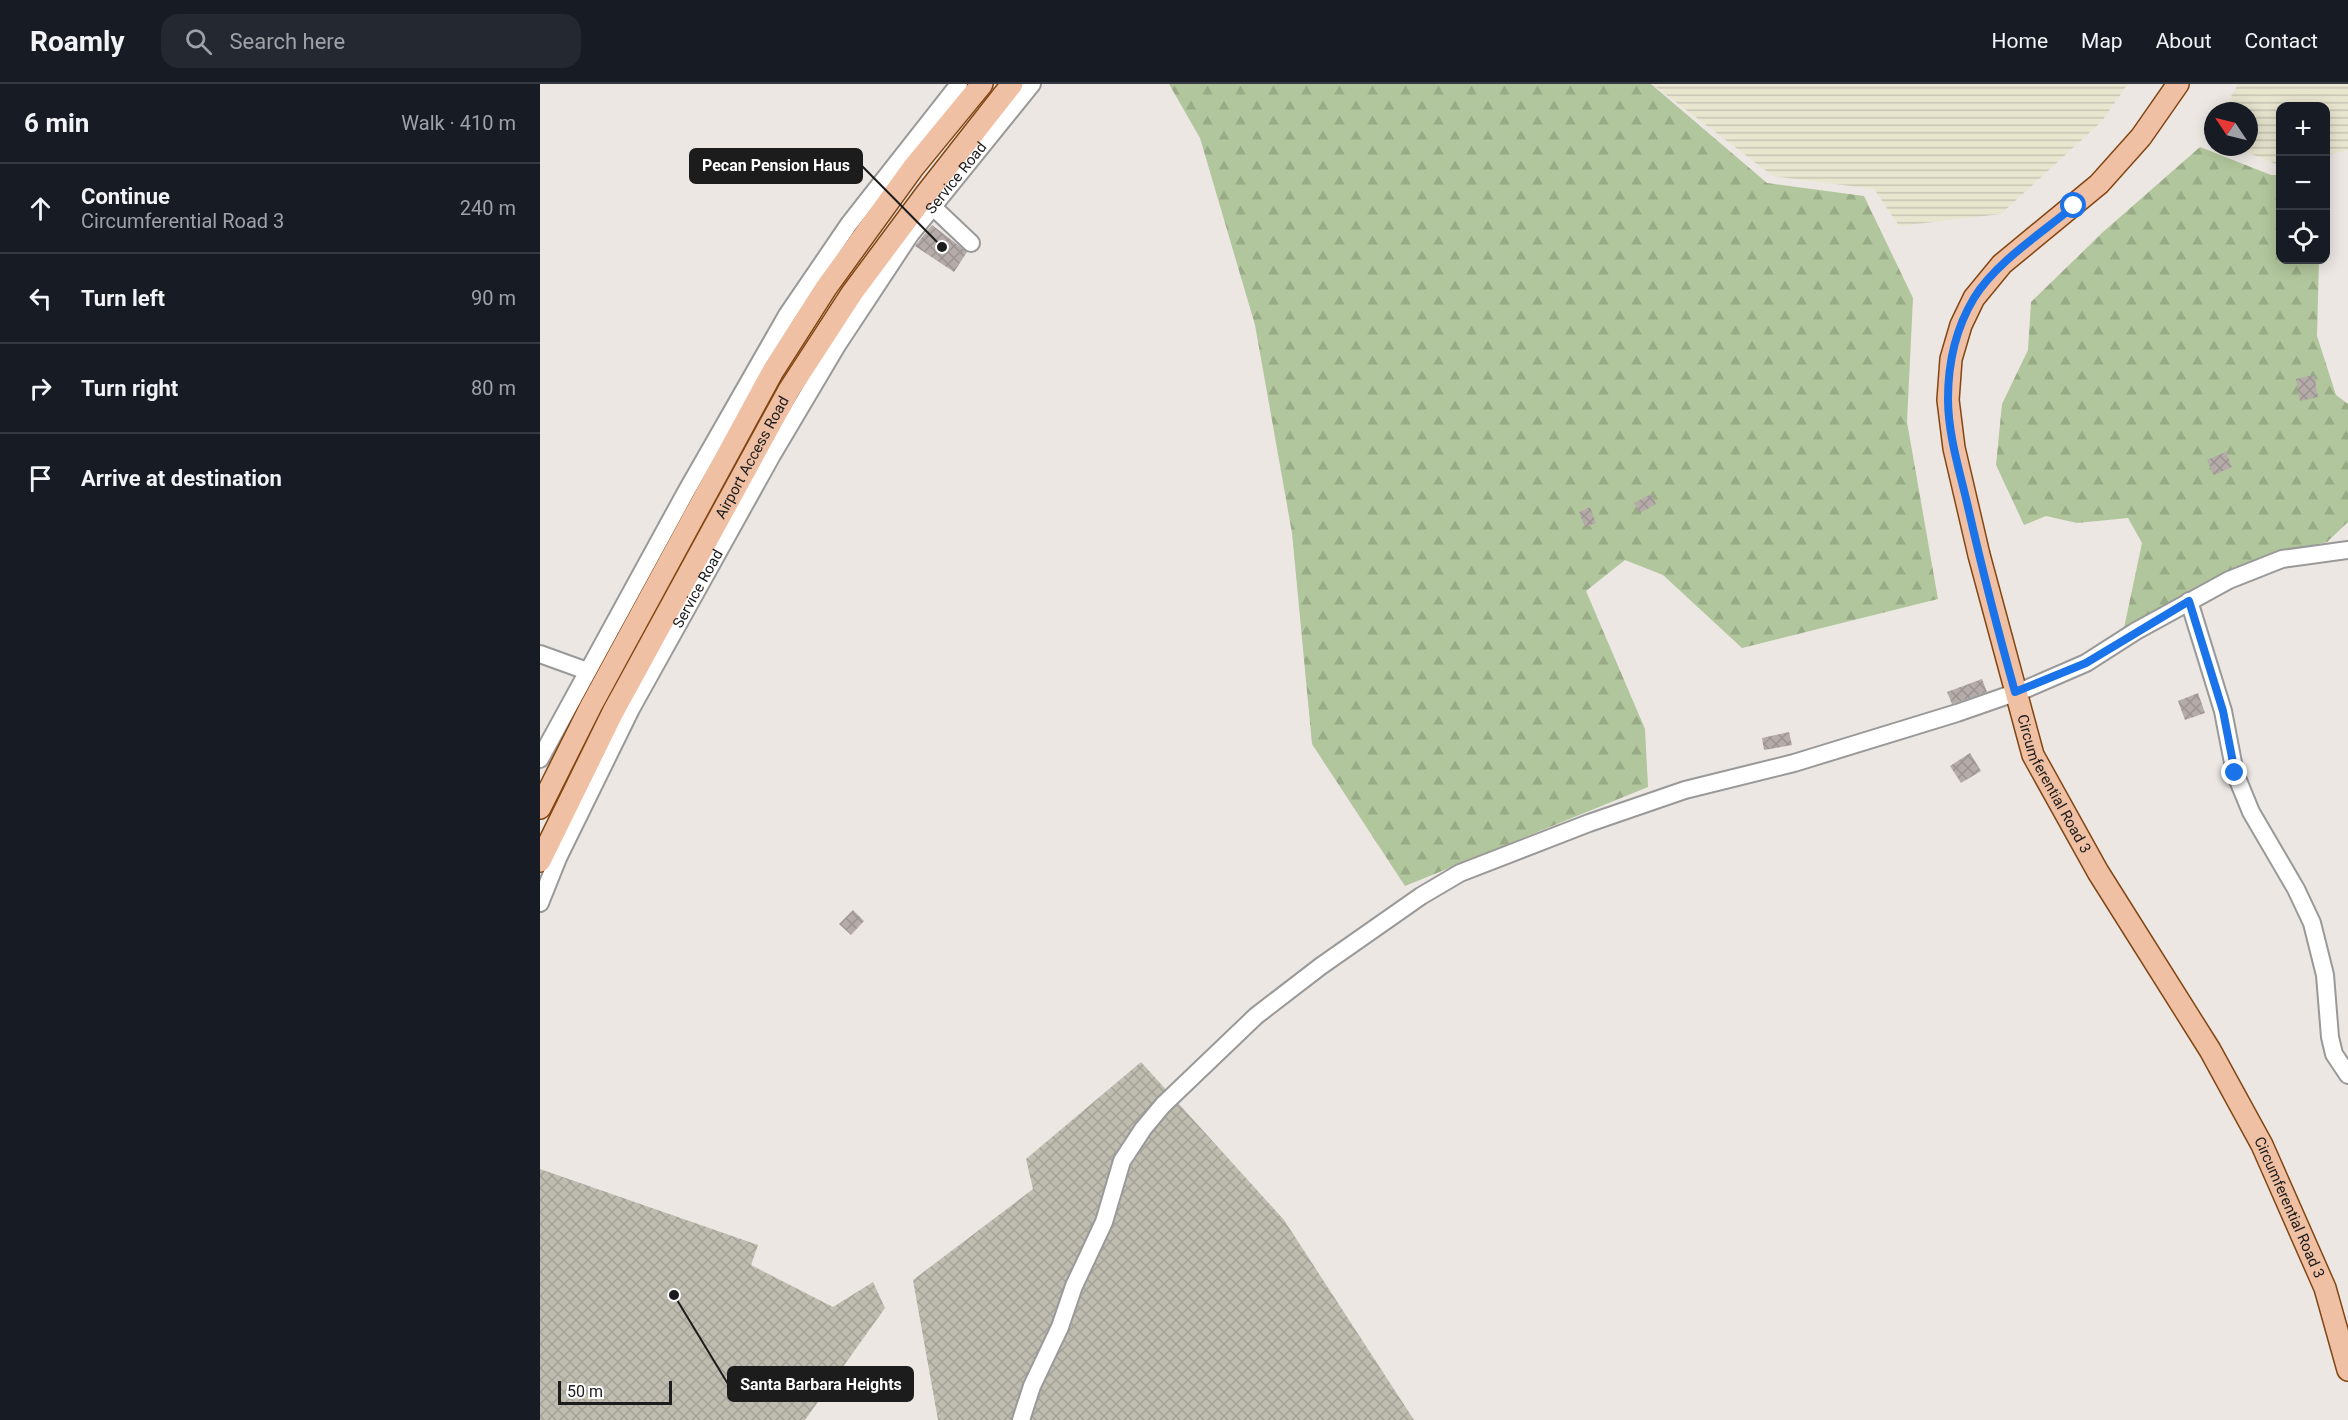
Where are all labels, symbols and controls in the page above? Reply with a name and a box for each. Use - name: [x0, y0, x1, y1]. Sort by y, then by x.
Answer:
- search box: [161, 14, 581, 68]
- text: Roamly: [30, 25, 125, 58]
- icon: search: [182, 25, 215, 58]
- text: Search here: [230, 29, 345, 54]
- text: Home: [1992, 29, 2048, 53]
- text: Map: [2081, 29, 2123, 53]
- text: About: [2156, 29, 2212, 53]
- text: Contact: [2245, 29, 2318, 53]
- north arrow: [2204, 102, 2258, 156]
- map controls: [2276, 102, 2330, 264]
- button: +: [2276, 102, 2330, 156]
- text: 6 min: [24, 108, 89, 138]
- text: Walk · 410 m: [401, 111, 516, 135]
- street label: Service Road: [922, 138, 990, 217]
- callout: Pecan Pension Haus: [690, 149, 862, 183]
- text: Pecan Pension Haus: [702, 156, 850, 175]
- button: −: [2276, 156, 2330, 210]
- text: Continue: [81, 184, 170, 209]
- icon: ahead: [24, 192, 57, 225]
- route start: [2060, 192, 2086, 218]
- text: 240 m: [460, 196, 516, 220]
- text: Circumferential Road 3: [81, 209, 284, 233]
- button: locate: [2276, 210, 2330, 264]
- icon: left: [24, 282, 57, 315]
- text: Turn left: [81, 286, 165, 311]
- text: 90 m: [471, 286, 516, 310]
- icon: right: [24, 372, 57, 405]
- text: Turn right: [81, 376, 178, 401]
- text: 80 m: [471, 376, 516, 400]
- street label: Airport Access Road: [711, 393, 793, 522]
- icon: arrive: [24, 462, 57, 495]
- text: Arrive at destination: [81, 466, 282, 491]
- street label: Service Road: [669, 546, 727, 631]
- street label: Circumferential Road 3: [2013, 712, 2095, 856]
- route end: [2221, 759, 2247, 785]
- street label: Circumferential Road 3: [2250, 1134, 2328, 1281]
- callout: Santa Barbara Heights: [728, 1367, 913, 1401]
- text: Santa Barbara Heights: [740, 1375, 902, 1394]
- scale bar: [558, 1378, 672, 1406]
- text: 50 m: [567, 1382, 603, 1401]

